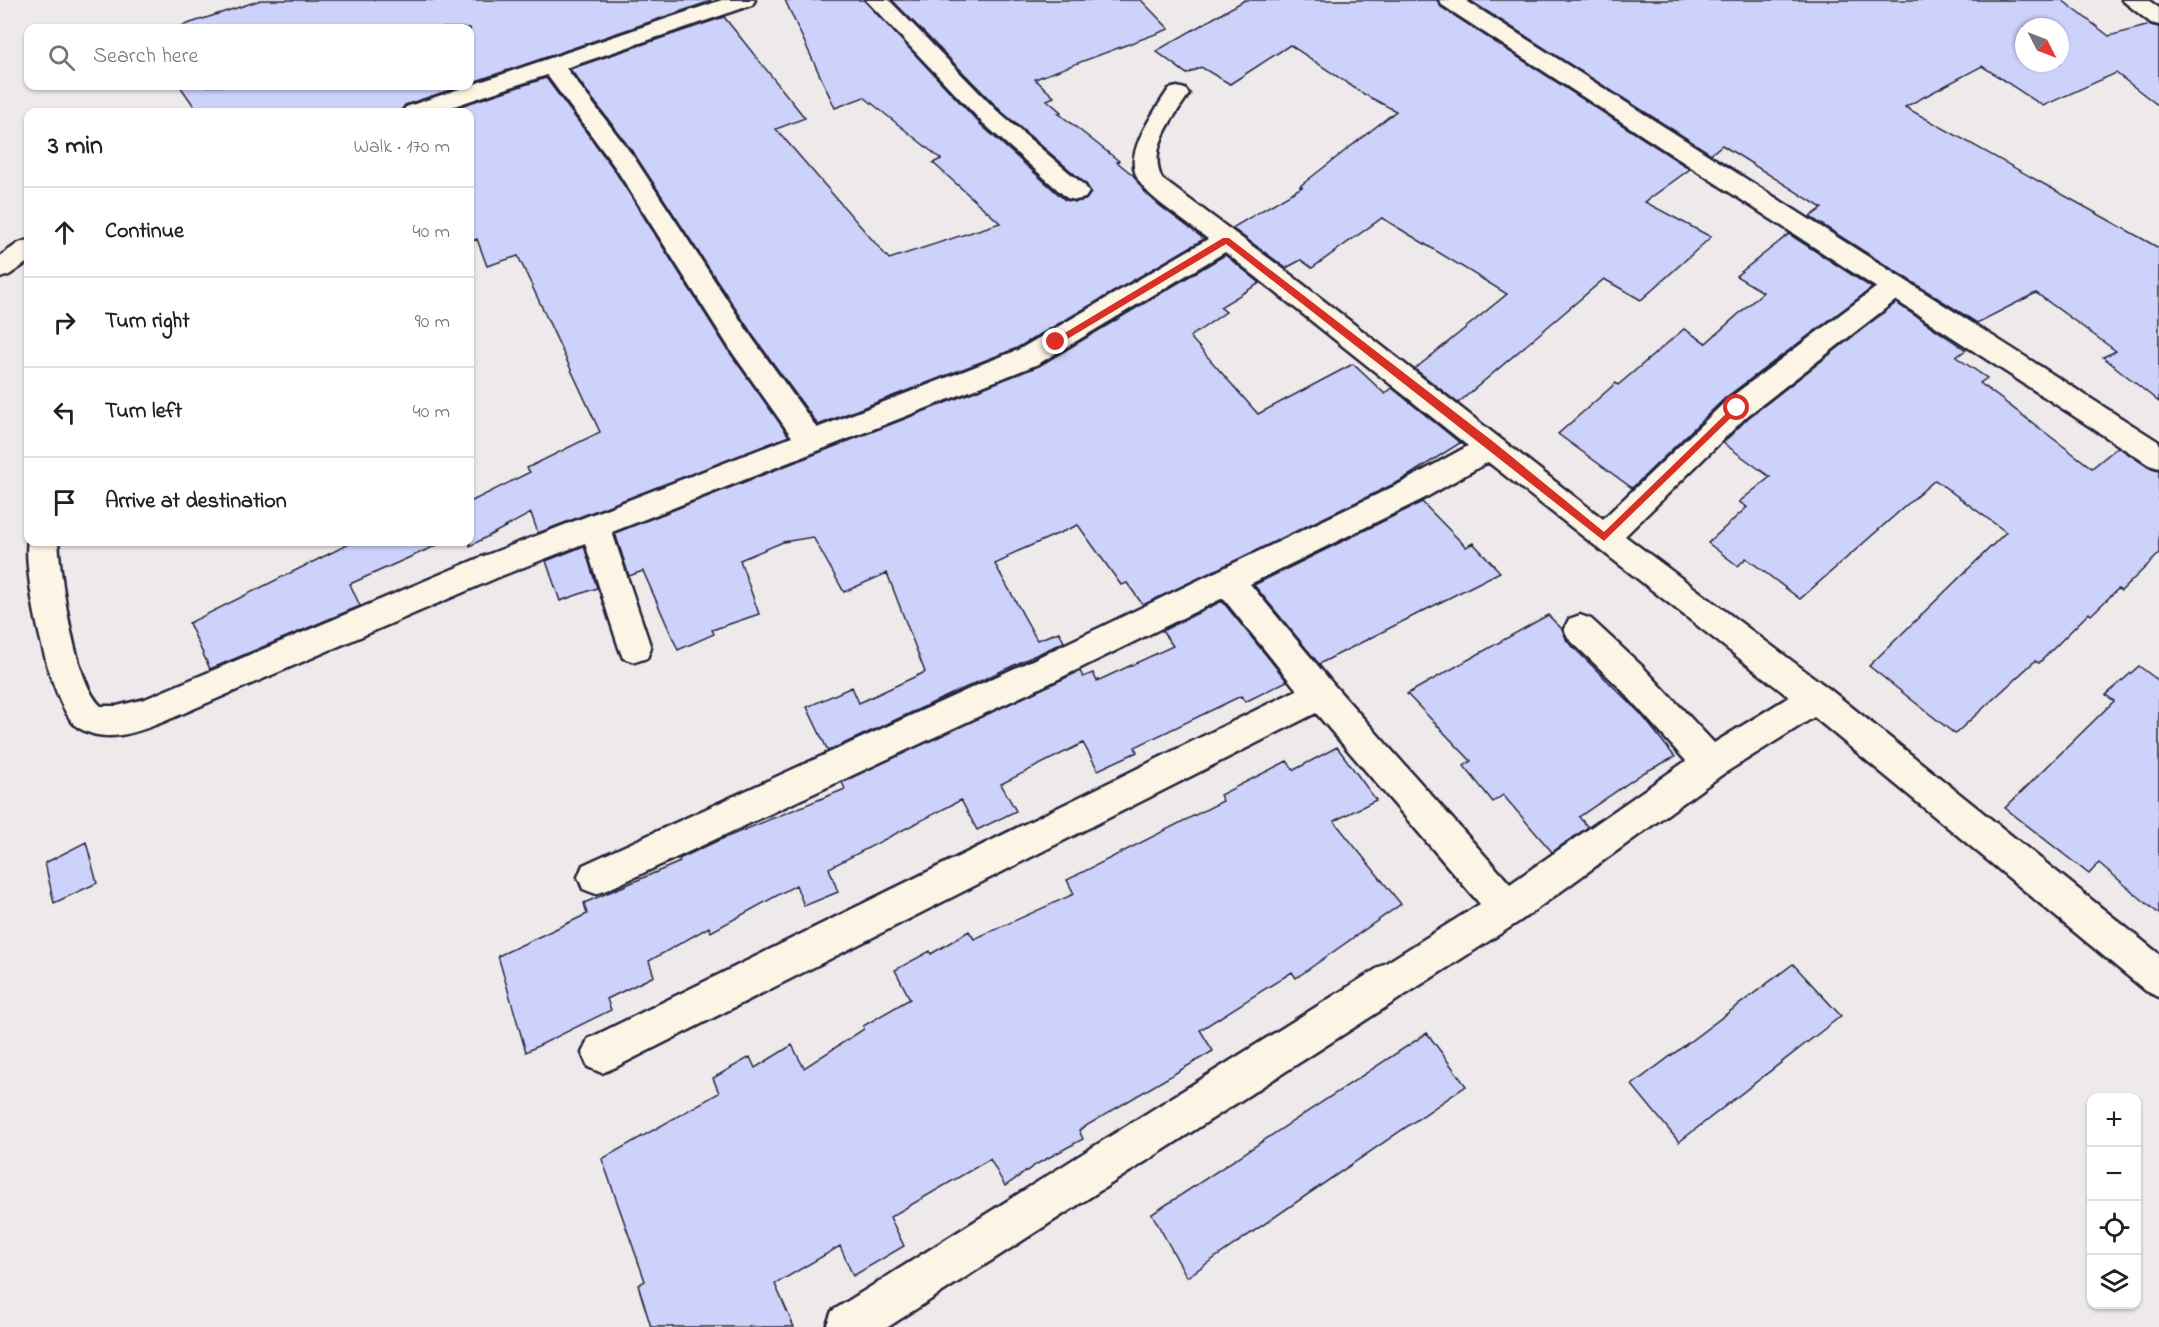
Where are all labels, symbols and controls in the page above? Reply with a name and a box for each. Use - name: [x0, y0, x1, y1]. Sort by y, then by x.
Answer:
- north arrow: [2015, 18, 2069, 72]
- search box: [24, 24, 474, 90]
- icon: search: [45, 41, 78, 74]
- text: Search here: [93, 41, 198, 73]
- text: 3 min: [48, 128, 103, 166]
- text: Walk · 170 m: [354, 133, 450, 162]
- icon: ahead: [48, 216, 81, 249]
- text: Continue: [105, 216, 184, 248]
- text: 40 m: [413, 218, 450, 247]
- icon: right: [48, 306, 81, 339]
- text: Turn right: [105, 306, 190, 338]
- text: 90 m: [415, 308, 450, 337]
- route end: [1042, 328, 1068, 354]
- route start: [1723, 394, 1749, 420]
- icon: left: [48, 396, 81, 429]
- text: Turn left: [105, 396, 182, 428]
- text: 40 m: [413, 398, 450, 427]
- icon: arrive: [48, 486, 81, 519]
- text: Arrive at destination: [105, 486, 287, 518]
- map controls: [2087, 1093, 2141, 1309]
- button: +: [2087, 1093, 2141, 1147]
- button: −: [2087, 1147, 2141, 1201]
- button: locate: [2087, 1201, 2141, 1255]
- button: layers: [2087, 1255, 2141, 1309]

